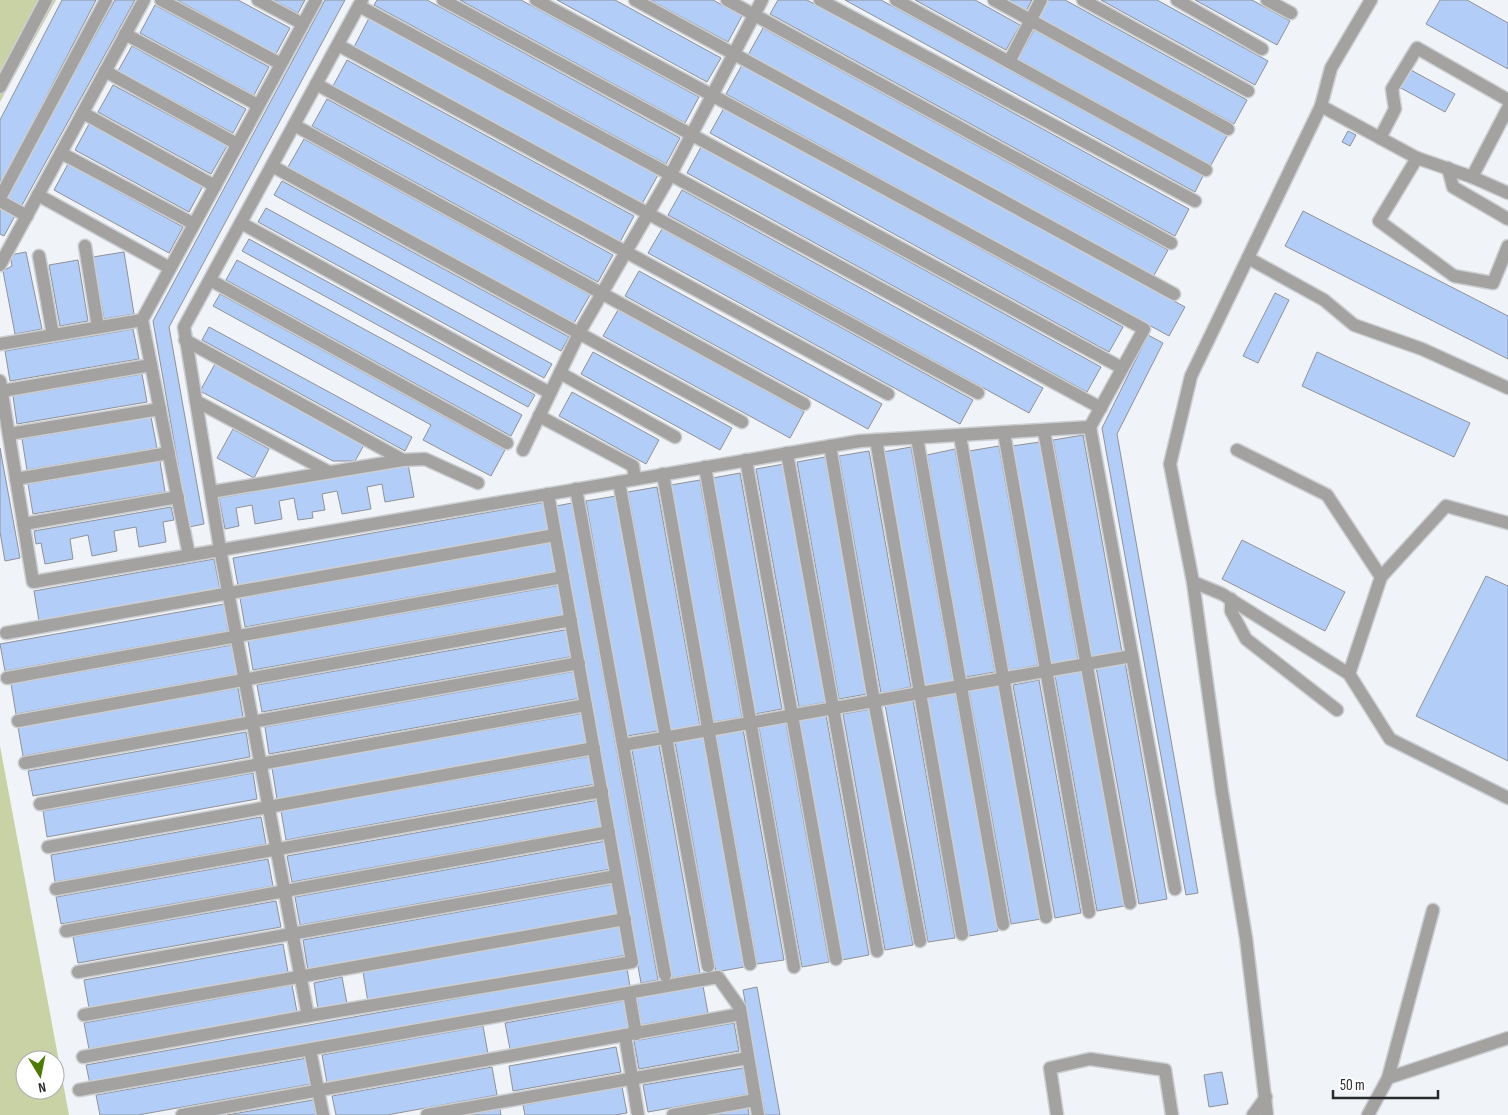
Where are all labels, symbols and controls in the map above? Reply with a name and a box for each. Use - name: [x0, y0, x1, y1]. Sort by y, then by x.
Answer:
- north arrow: [15, 1050, 65, 1100]
- scale bar: [1333, 1068, 1438, 1100]
- text: 50 m: [1340, 1076, 1365, 1095]
- text: N: [37, 1078, 47, 1096]

